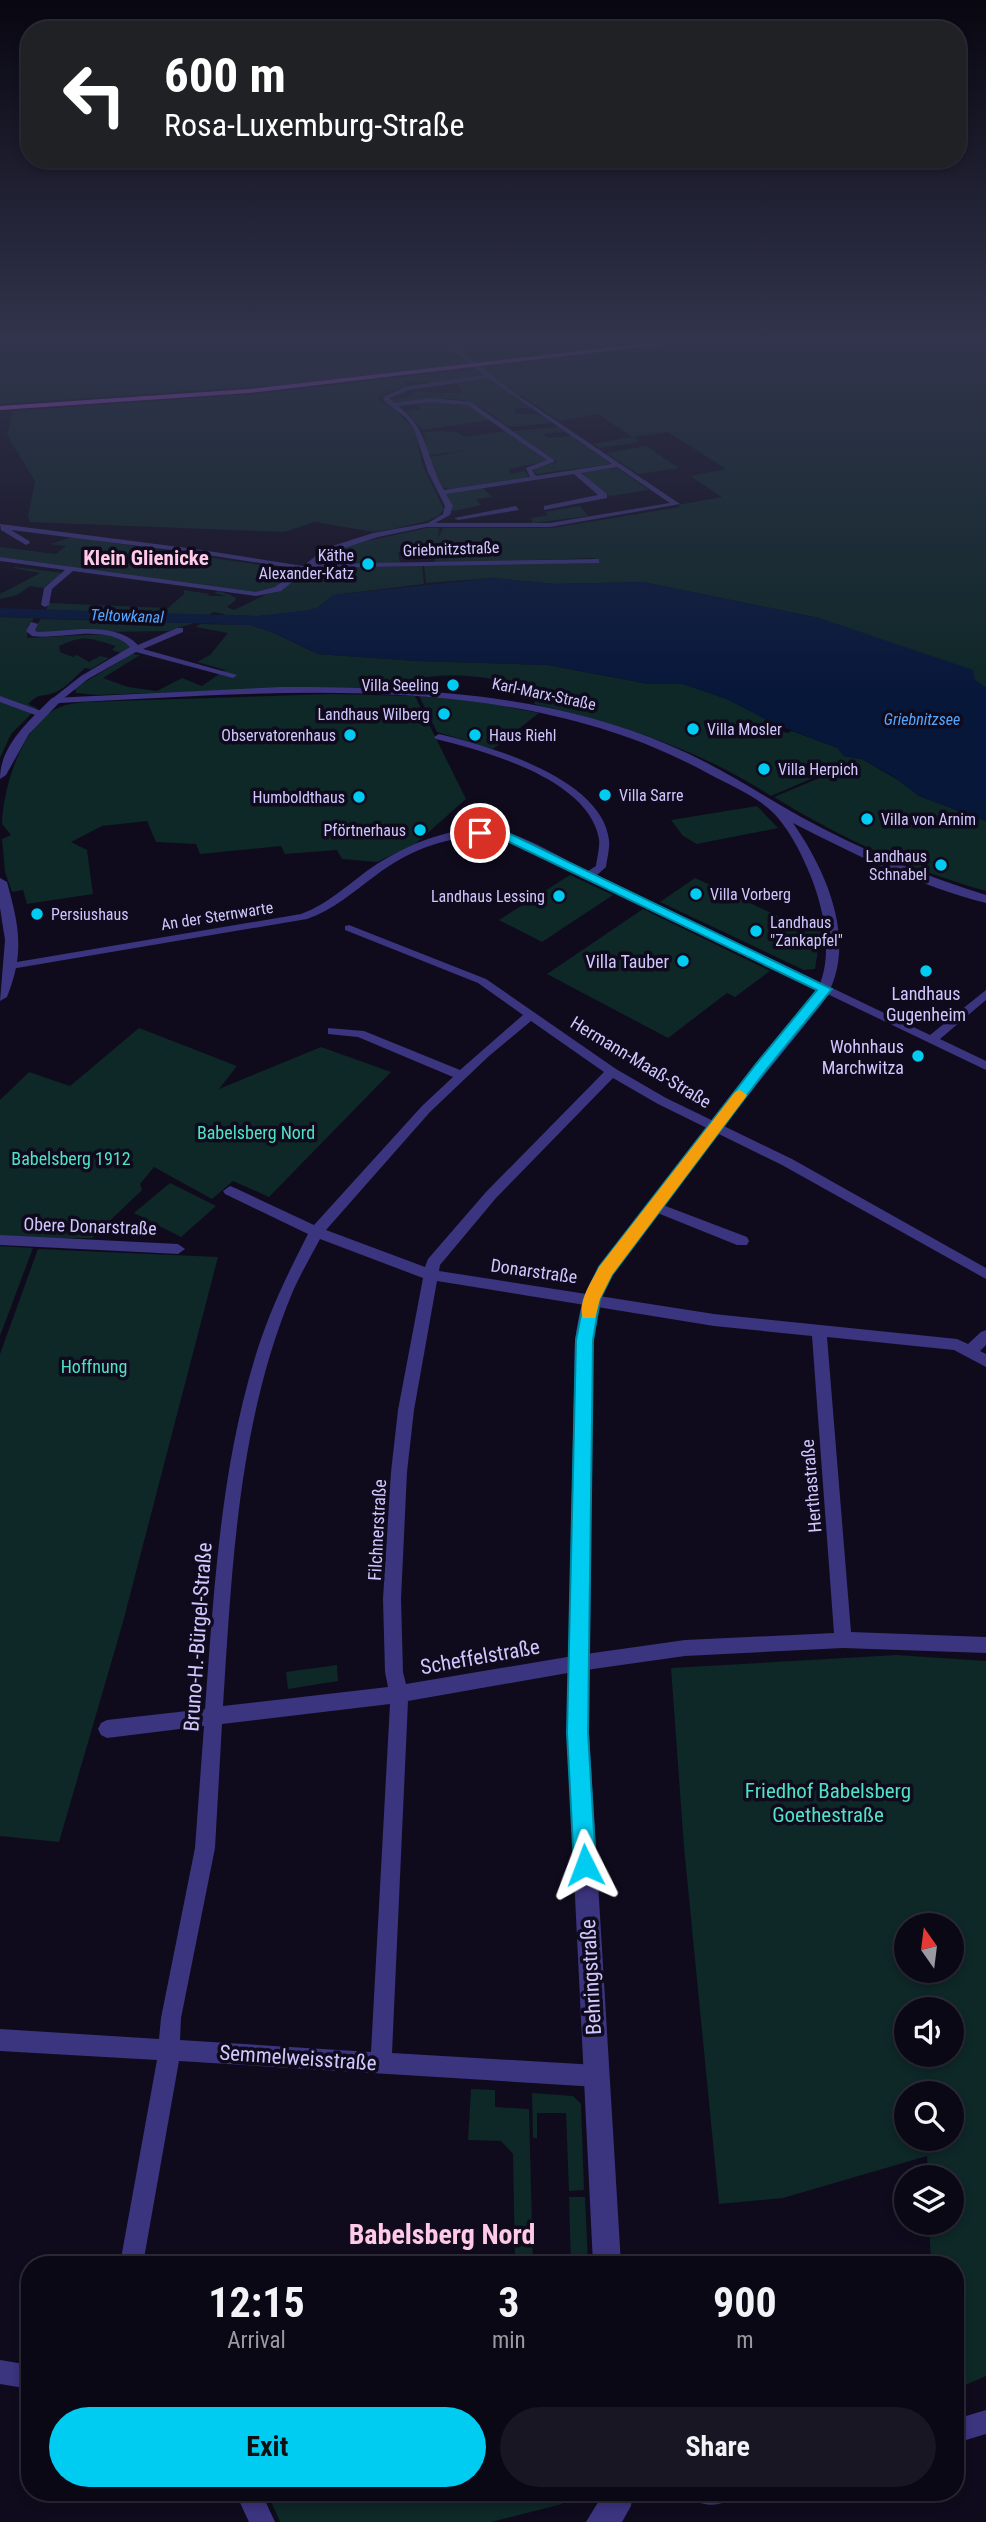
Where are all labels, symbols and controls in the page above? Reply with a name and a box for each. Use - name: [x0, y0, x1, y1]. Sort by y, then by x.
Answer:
- text: 600 m: [164, 47, 286, 104]
- icon: left: [49, 49, 140, 140]
- text: Rosa-Luxemburg-Straße: [164, 106, 464, 144]
- street label: Griebnitzstraße: [402, 538, 500, 560]
- district label: Klein Glienicke: [83, 546, 209, 570]
- place label: Käthe Alexander-Katz: [259, 546, 354, 583]
- marker: Käthe Alexander-Katz: [360, 556, 376, 572]
- water label: Teltowkanal: [90, 605, 164, 627]
- street label: Karl-Marx-Straße: [490, 674, 598, 714]
- place label: Villa Seeling: [361, 676, 439, 695]
- marker: Villa Seeling: [445, 677, 461, 693]
- place label: Landhaus Wilberg: [317, 705, 430, 724]
- marker: Landhaus Wilberg: [436, 706, 452, 722]
- water label: Griebnitzsee: [884, 710, 960, 729]
- place label: Villa Mosler: [707, 720, 782, 739]
- marker: Villa Mosler: [685, 721, 701, 737]
- place label: Observatorenhaus: [221, 726, 336, 745]
- place label: Haus Riehl: [489, 726, 556, 745]
- marker: Observatorenhaus: [342, 727, 358, 743]
- marker: Haus Riehl: [467, 727, 483, 743]
- place label: Villa Herpich: [778, 760, 858, 779]
- marker: Villa Herpich: [756, 761, 772, 777]
- place label: Villa Sarre: [619, 786, 683, 805]
- marker: Villa Sarre: [597, 787, 613, 803]
- place label: Humboldthaus: [253, 788, 345, 807]
- marker: Humboldthaus: [351, 789, 367, 805]
- pin: [450, 803, 510, 863]
- place label: Villa von Arnim: [881, 810, 976, 829]
- marker: Villa von Arnim: [859, 811, 875, 827]
- icon: arrive: [461, 814, 499, 852]
- place label: Pförtnerhaus: [323, 821, 406, 840]
- marker: Pförtnerhaus: [412, 822, 428, 838]
- place label: Landhaus Schnabel: [866, 847, 927, 884]
- marker: Landhaus Schnabel: [933, 857, 949, 873]
- place label: Villa Vorberg: [710, 885, 791, 904]
- marker: Villa Vorberg: [688, 886, 704, 902]
- place label: Landhaus Lessing: [431, 887, 545, 906]
- marker: Landhaus Lessing: [551, 888, 567, 904]
- street label: An der Sternwarte: [160, 898, 274, 934]
- place label: Persiushaus: [51, 905, 129, 924]
- marker: Persiushaus: [29, 906, 45, 922]
- place label: Landhaus "Zankapfel": [770, 913, 843, 950]
- marker: Landhaus "Zankapfel": [748, 923, 764, 939]
- place label: Villa Tauber: [586, 951, 670, 972]
- marker: Villa Tauber: [675, 953, 691, 969]
- marker: Landhaus Gugenheim: [918, 963, 934, 979]
- place label: Landhaus Gugenheim: [886, 983, 966, 1025]
- street label: Hermann-Maaß-Straße: [567, 1012, 715, 1112]
- place label: Wohnhaus Marchwitza: [822, 1036, 904, 1078]
- marker: Wohnhaus Marchwitza: [910, 1048, 926, 1064]
- park label: Babelsberg Nord: [197, 1122, 315, 1143]
- park label: Babelsberg 1912: [11, 1148, 131, 1169]
- street label: Obere Donarstraße: [23, 1213, 157, 1239]
- street label: Donarstraße: [489, 1255, 579, 1287]
- park label: Hoffnung: [61, 1356, 127, 1377]
- street label: Herthastraße: [796, 1439, 826, 1533]
- street label: Filchnerstraße: [364, 1479, 390, 1581]
- street label: Bruno-H.-Bürgel-Straße: [179, 1541, 217, 1732]
- street label: Scheffelstraße: [418, 1635, 542, 1679]
- park label: Friedhof Babelsberg Goethestraße: [745, 1779, 911, 1827]
- position arrow: [548, 1828, 622, 1902]
- north arrow: [894, 1913, 964, 1983]
- map controls: [894, 1913, 964, 2235]
- street label: Behringstraße: [576, 1918, 606, 2035]
- button: sound: [894, 1997, 964, 2067]
- street label: Semmelweisstraße: [219, 2041, 378, 2075]
- button: search: [894, 2081, 964, 2151]
- button: layers: [894, 2165, 964, 2235]
- district label: Babelsberg Nord: [349, 2218, 535, 2251]
- text: 12:15: [208, 2278, 305, 2327]
- text: 3: [498, 2278, 519, 2327]
- text: 900: [713, 2278, 777, 2327]
- text: Arrival: [227, 2327, 286, 2354]
- text: min: [492, 2327, 526, 2354]
- text: m: [736, 2327, 753, 2354]
- button: Exit: [49, 2407, 486, 2487]
- button: Share: [500, 2407, 936, 2487]

